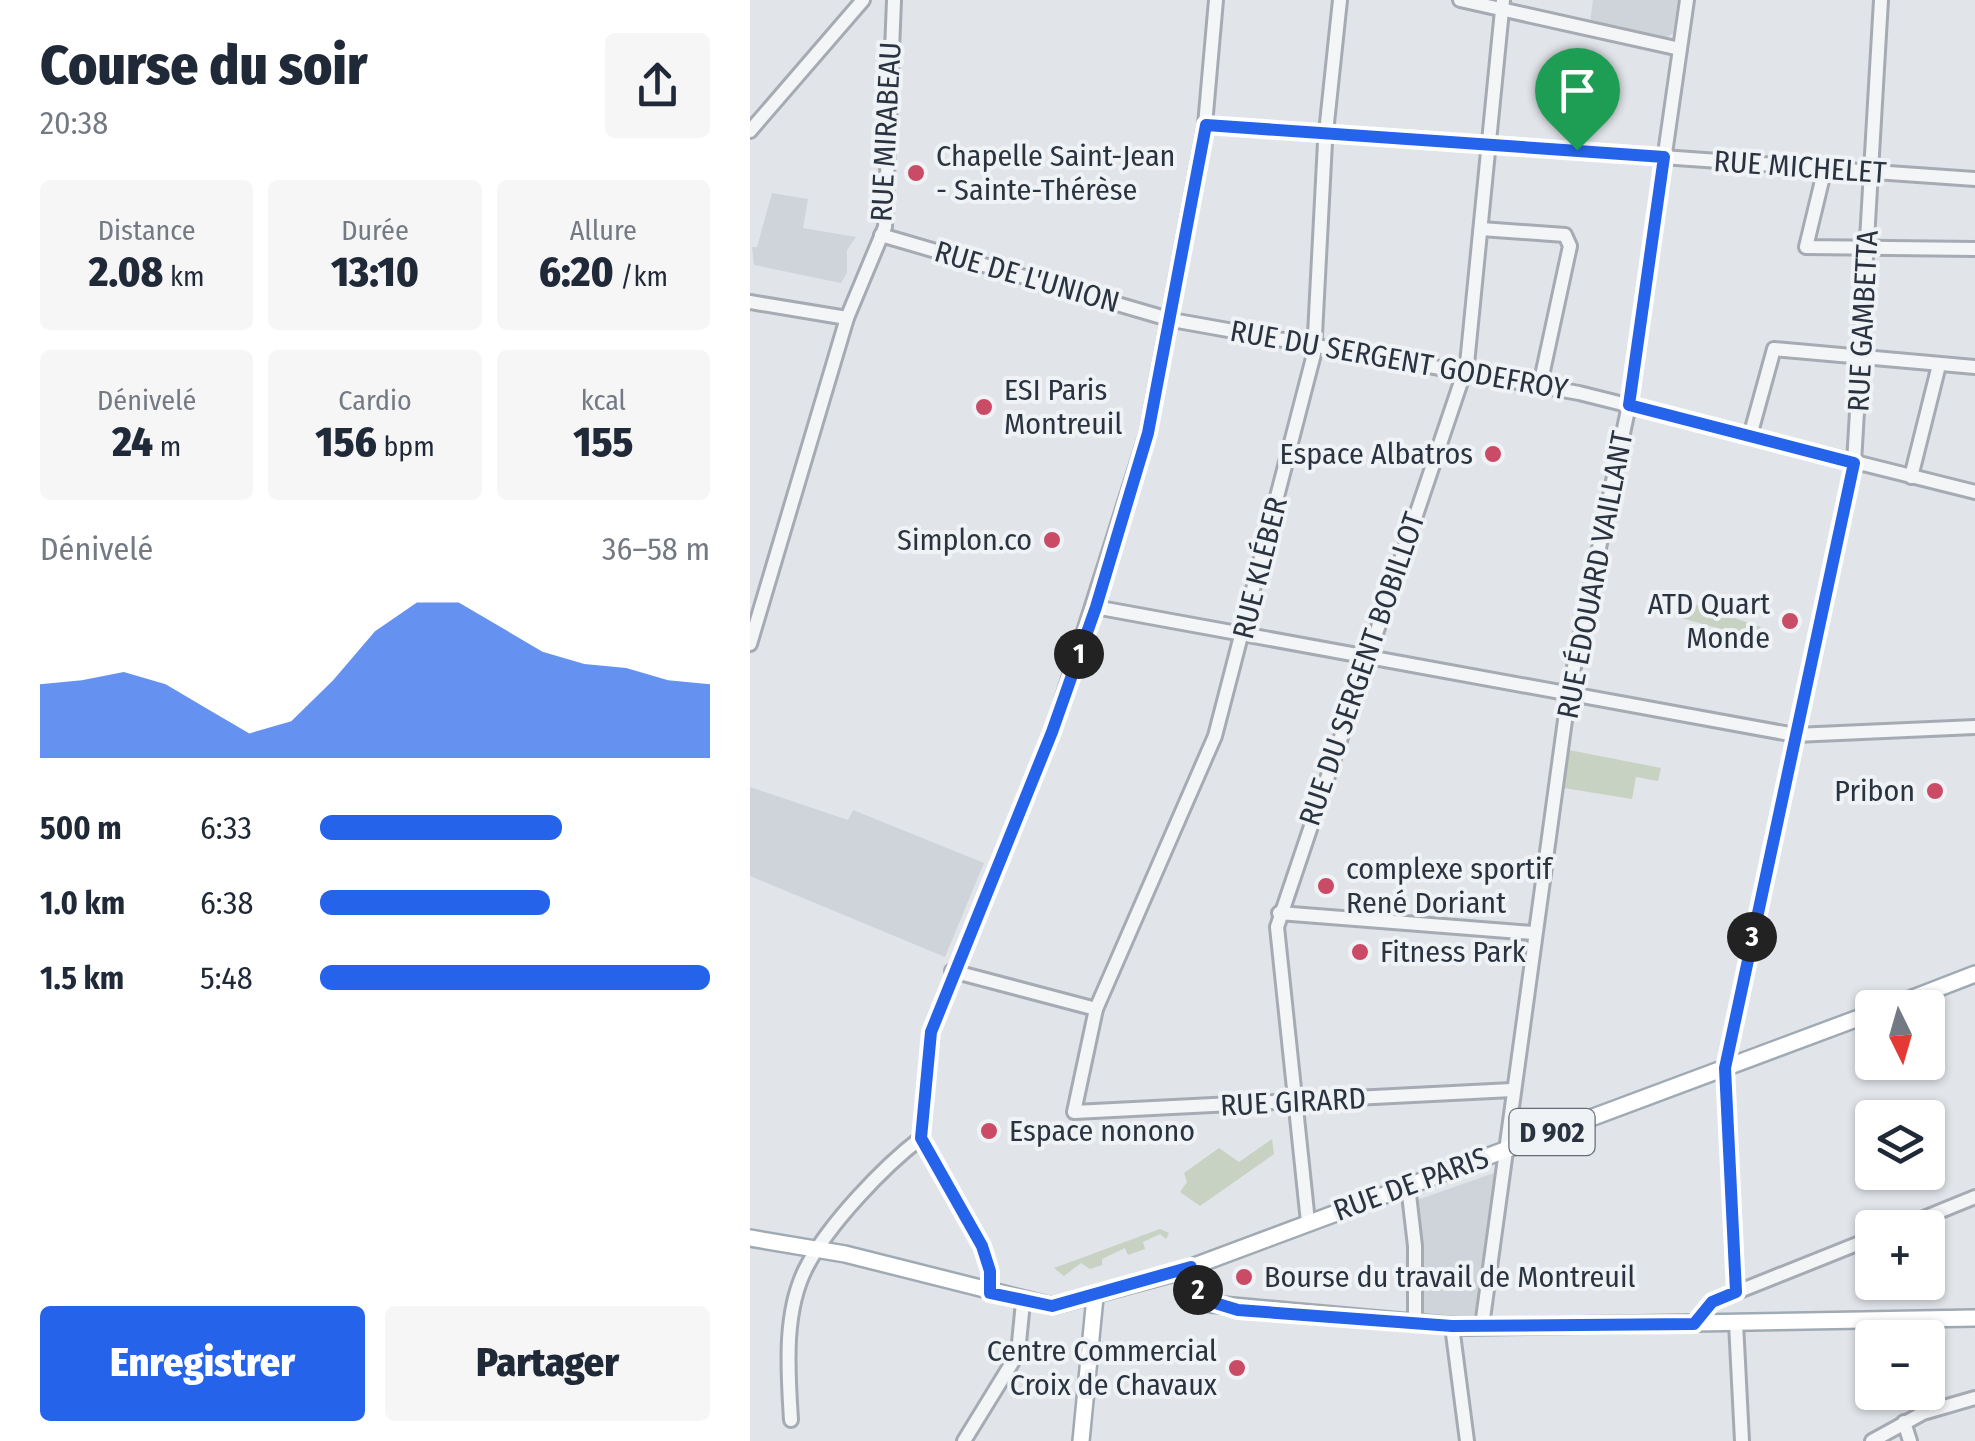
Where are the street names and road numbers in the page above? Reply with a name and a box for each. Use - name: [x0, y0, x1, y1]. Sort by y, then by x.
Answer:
- street label: RUE MIRABEAU: [863, 41, 909, 223]
- street label: RUE MICHELET: [1713, 143, 1888, 191]
- street label: RUE GAMBETTA: [1840, 229, 1886, 413]
- street label: RUE DE L'UNION: [930, 233, 1124, 321]
- street label: RUE DU SERGENT GODEFROY: [1227, 313, 1571, 407]
- street label: RUE ÉDOUARD VAILLANT: [1549, 428, 1641, 722]
- street label: RUE KLÉBER: [1225, 493, 1295, 643]
- street label: RUE DU SERGENT BOBILLOT: [1291, 508, 1433, 830]
- street label: RUE GIRARD: [1219, 1080, 1367, 1124]
- road number: D 902: [1510, 1109, 1594, 1155]
- street label: RUE DE PARIS: [1329, 1139, 1493, 1229]

